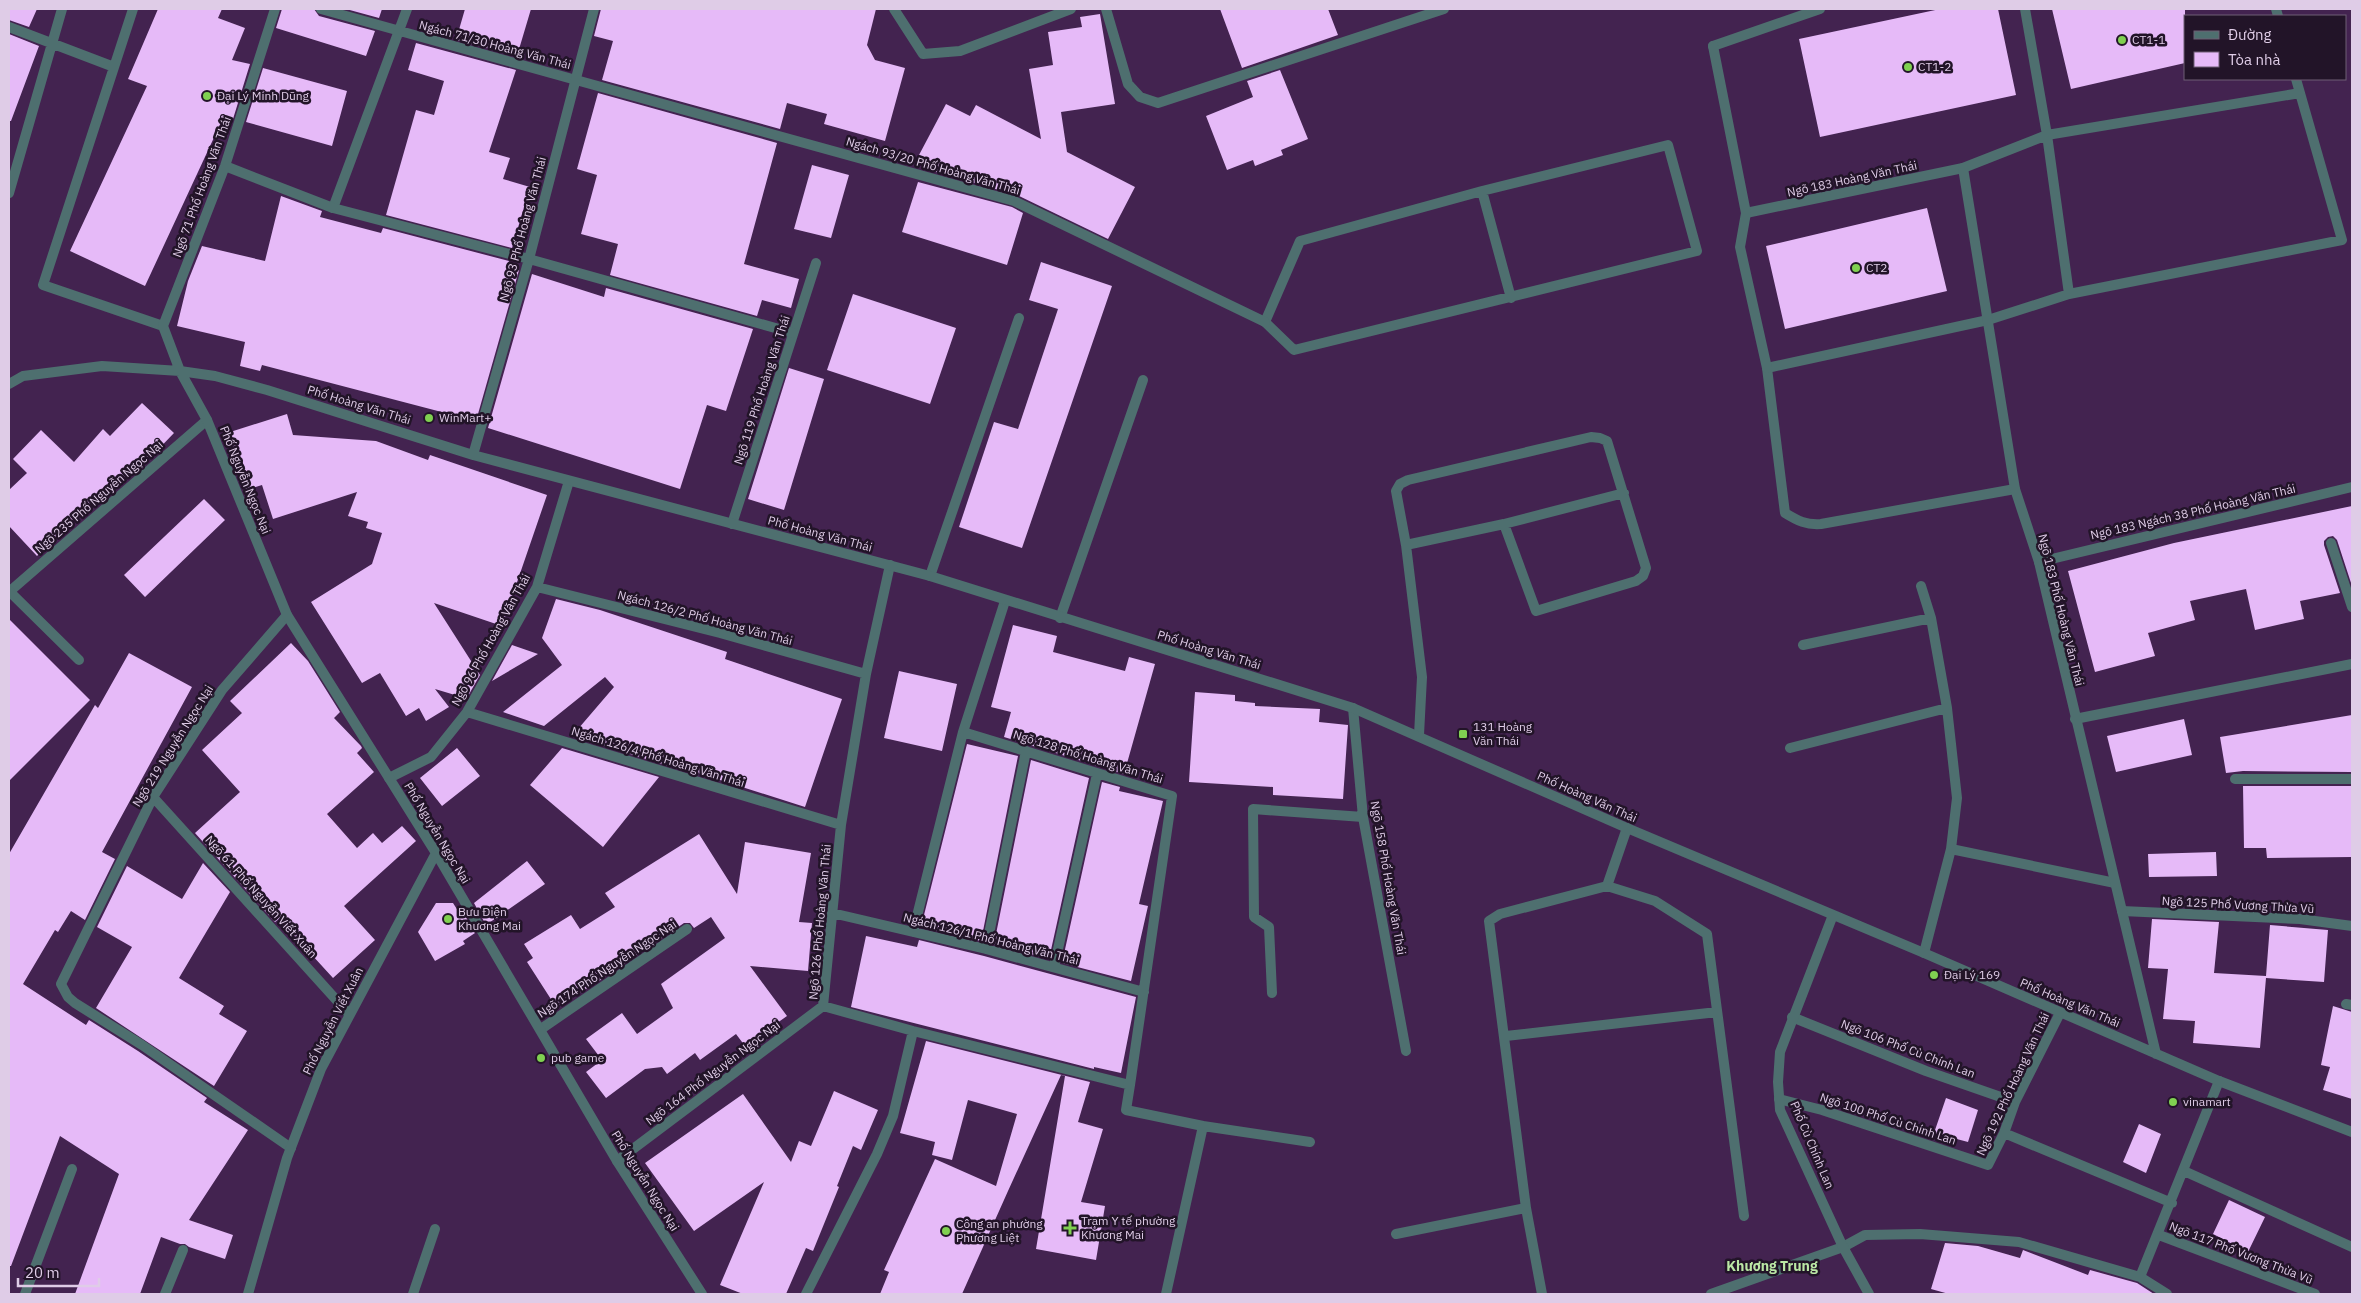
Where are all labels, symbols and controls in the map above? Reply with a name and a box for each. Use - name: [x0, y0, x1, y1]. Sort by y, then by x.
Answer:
- legend: [2184, 15, 2346, 80]
- street label: Ngách 71/30 Hoàng Văn Thái: [417, 17, 573, 72]
- text: Đường: [2228, 25, 2272, 44]
- place label: CT1-1: [2132, 32, 2166, 47]
- marker: CT1-1: [2116, 34, 2128, 46]
- text: Tòa nhà: [2228, 50, 2281, 69]
- place label: CT1-2: [1918, 59, 1952, 74]
- marker: CT1-2: [1902, 61, 1914, 73]
- place label: Đại Lý Minh Dũng: [217, 88, 310, 103]
- marker: Đại Lý Minh Dũng: [201, 90, 213, 102]
- street label: Ngõ 71 Phố Hoàng Văn Thái: [169, 114, 234, 259]
- street label: Ngách 93/20 Phố Hoàng Văn Thái: [844, 133, 1022, 198]
- street label: Ngõ 93 Phố Hoàng Văn Thái: [496, 155, 549, 303]
- street label: Ngõ 183 Hoàng Văn Thái: [1786, 157, 1918, 200]
- place label: CT2: [1866, 260, 1888, 275]
- marker: CT2: [1850, 262, 1862, 274]
- street label: Ngõ 119 Phố Hoàng Văn Thái: [730, 313, 793, 466]
- street label: Phố Hoàng Văn Thái: [306, 382, 413, 427]
- place label: WinMart+: [439, 410, 492, 425]
- marker: WinMart+: [423, 412, 435, 424]
- street label: Phố Nguyễn Ngọc Nại: [217, 423, 274, 536]
- street label: Ngõ 235 Phố Nguyễn Ngọc Nại: [32, 437, 166, 556]
- street label: Ngõ 183 Ngách 38 Phố Hoàng Văn Thái: [2089, 481, 2297, 542]
- street label: Phố Hoàng Văn Thái: [766, 512, 874, 555]
- street label: Ngõ 183 Phố Hoàng Văn Thái: [2035, 532, 2088, 687]
- street label: Ngõ 96 Phố Hoàng Văn Thái: [448, 571, 533, 708]
- street label: Ngách 126/2 Phố Hoàng Văn Thái: [616, 587, 794, 648]
- street label: Phố Hoàng Văn Thái: [1156, 627, 1263, 672]
- street label: Ngõ 219 Nguyễn Ngọc Nại: [129, 682, 216, 809]
- place label: 131 Hoàng Văn Thái: [1473, 719, 1533, 748]
- street label: Ngách 126/4 Phố Hoàng Văn Thái: [570, 723, 747, 790]
- street label: Ngõ 128 Phố Hoàng Văn Thái: [1011, 727, 1165, 787]
- marker: 131 Hoàng Văn Thái: [1457, 728, 1469, 740]
- street label: Phố Hoàng Văn Thái: [1535, 768, 1639, 825]
- street label: Phố Nguyễn Ngọc Nại: [401, 779, 474, 886]
- street label: Ngõ 158 Phố Hoàng Văn Thái: [1368, 800, 1409, 956]
- street label: Ngõ 61 Phố Nguyễn Viết Xuân: [202, 832, 321, 961]
- street label: Ngõ 126 Phố Hoàng Văn Thái: [805, 844, 834, 1000]
- street label: Ngõ 125 Phố Vương Thừa Vũ: [2161, 893, 2315, 916]
- place label: Bưu Điện Khương Mai: [458, 904, 521, 933]
- street label: Ngách 126/1 Phố Hoàng Văn Thái: [902, 909, 1080, 968]
- marker: Bưu Điện Khương Mai: [442, 913, 454, 925]
- street label: Ngõ 174 Phố Nguyễn Ngọc Nại: [534, 916, 679, 1021]
- street label: Phố Nguyễn Viết Xuân: [299, 965, 366, 1077]
- place label: Đại Lý 169: [1944, 967, 2000, 982]
- marker: Đại Lý 169: [1928, 969, 1940, 981]
- street label: Phố Hoàng Văn Thái: [2018, 975, 2123, 1030]
- street label: Ngõ 192 Phố Hoàng Văn Thái: [1973, 1010, 2052, 1158]
- street label: Ngõ 106 Phố Cù Chính Lan: [1839, 1016, 1977, 1081]
- street label: Ngõ 164 Phố Nguyễn Ngọc Nại: [643, 1017, 783, 1128]
- place label: pub game: [551, 1050, 605, 1065]
- marker: pub game: [535, 1052, 547, 1064]
- street label: Ngõ 100 Phố Cù Chính Lan: [1818, 1089, 1958, 1148]
- place label: vinamart: [2183, 1094, 2231, 1109]
- marker: vinamart: [2167, 1096, 2179, 1108]
- street label: Phố Cù Chính Lan: [1787, 1099, 1838, 1191]
- street label: Phố Nguyễn Ngọc Nại: [608, 1128, 682, 1234]
- place label: Trạm Y tế phường Khương Mai: [1081, 1213, 1176, 1242]
- place label: Công an phường Phương Liệt: [956, 1216, 1043, 1245]
- street label: Ngõ 117 Phố Vương Thừa Vũ: [2167, 1218, 2315, 1287]
- marker: Trạm Y tế phường Khương Mai: [1063, 1221, 1077, 1235]
- marker: Công an phường Phương Liệt: [940, 1225, 952, 1237]
- scale bar: [18, 1256, 99, 1288]
- district label: Khương Trung: [1726, 1257, 1818, 1275]
- text: 20 m: [25, 1263, 60, 1282]

